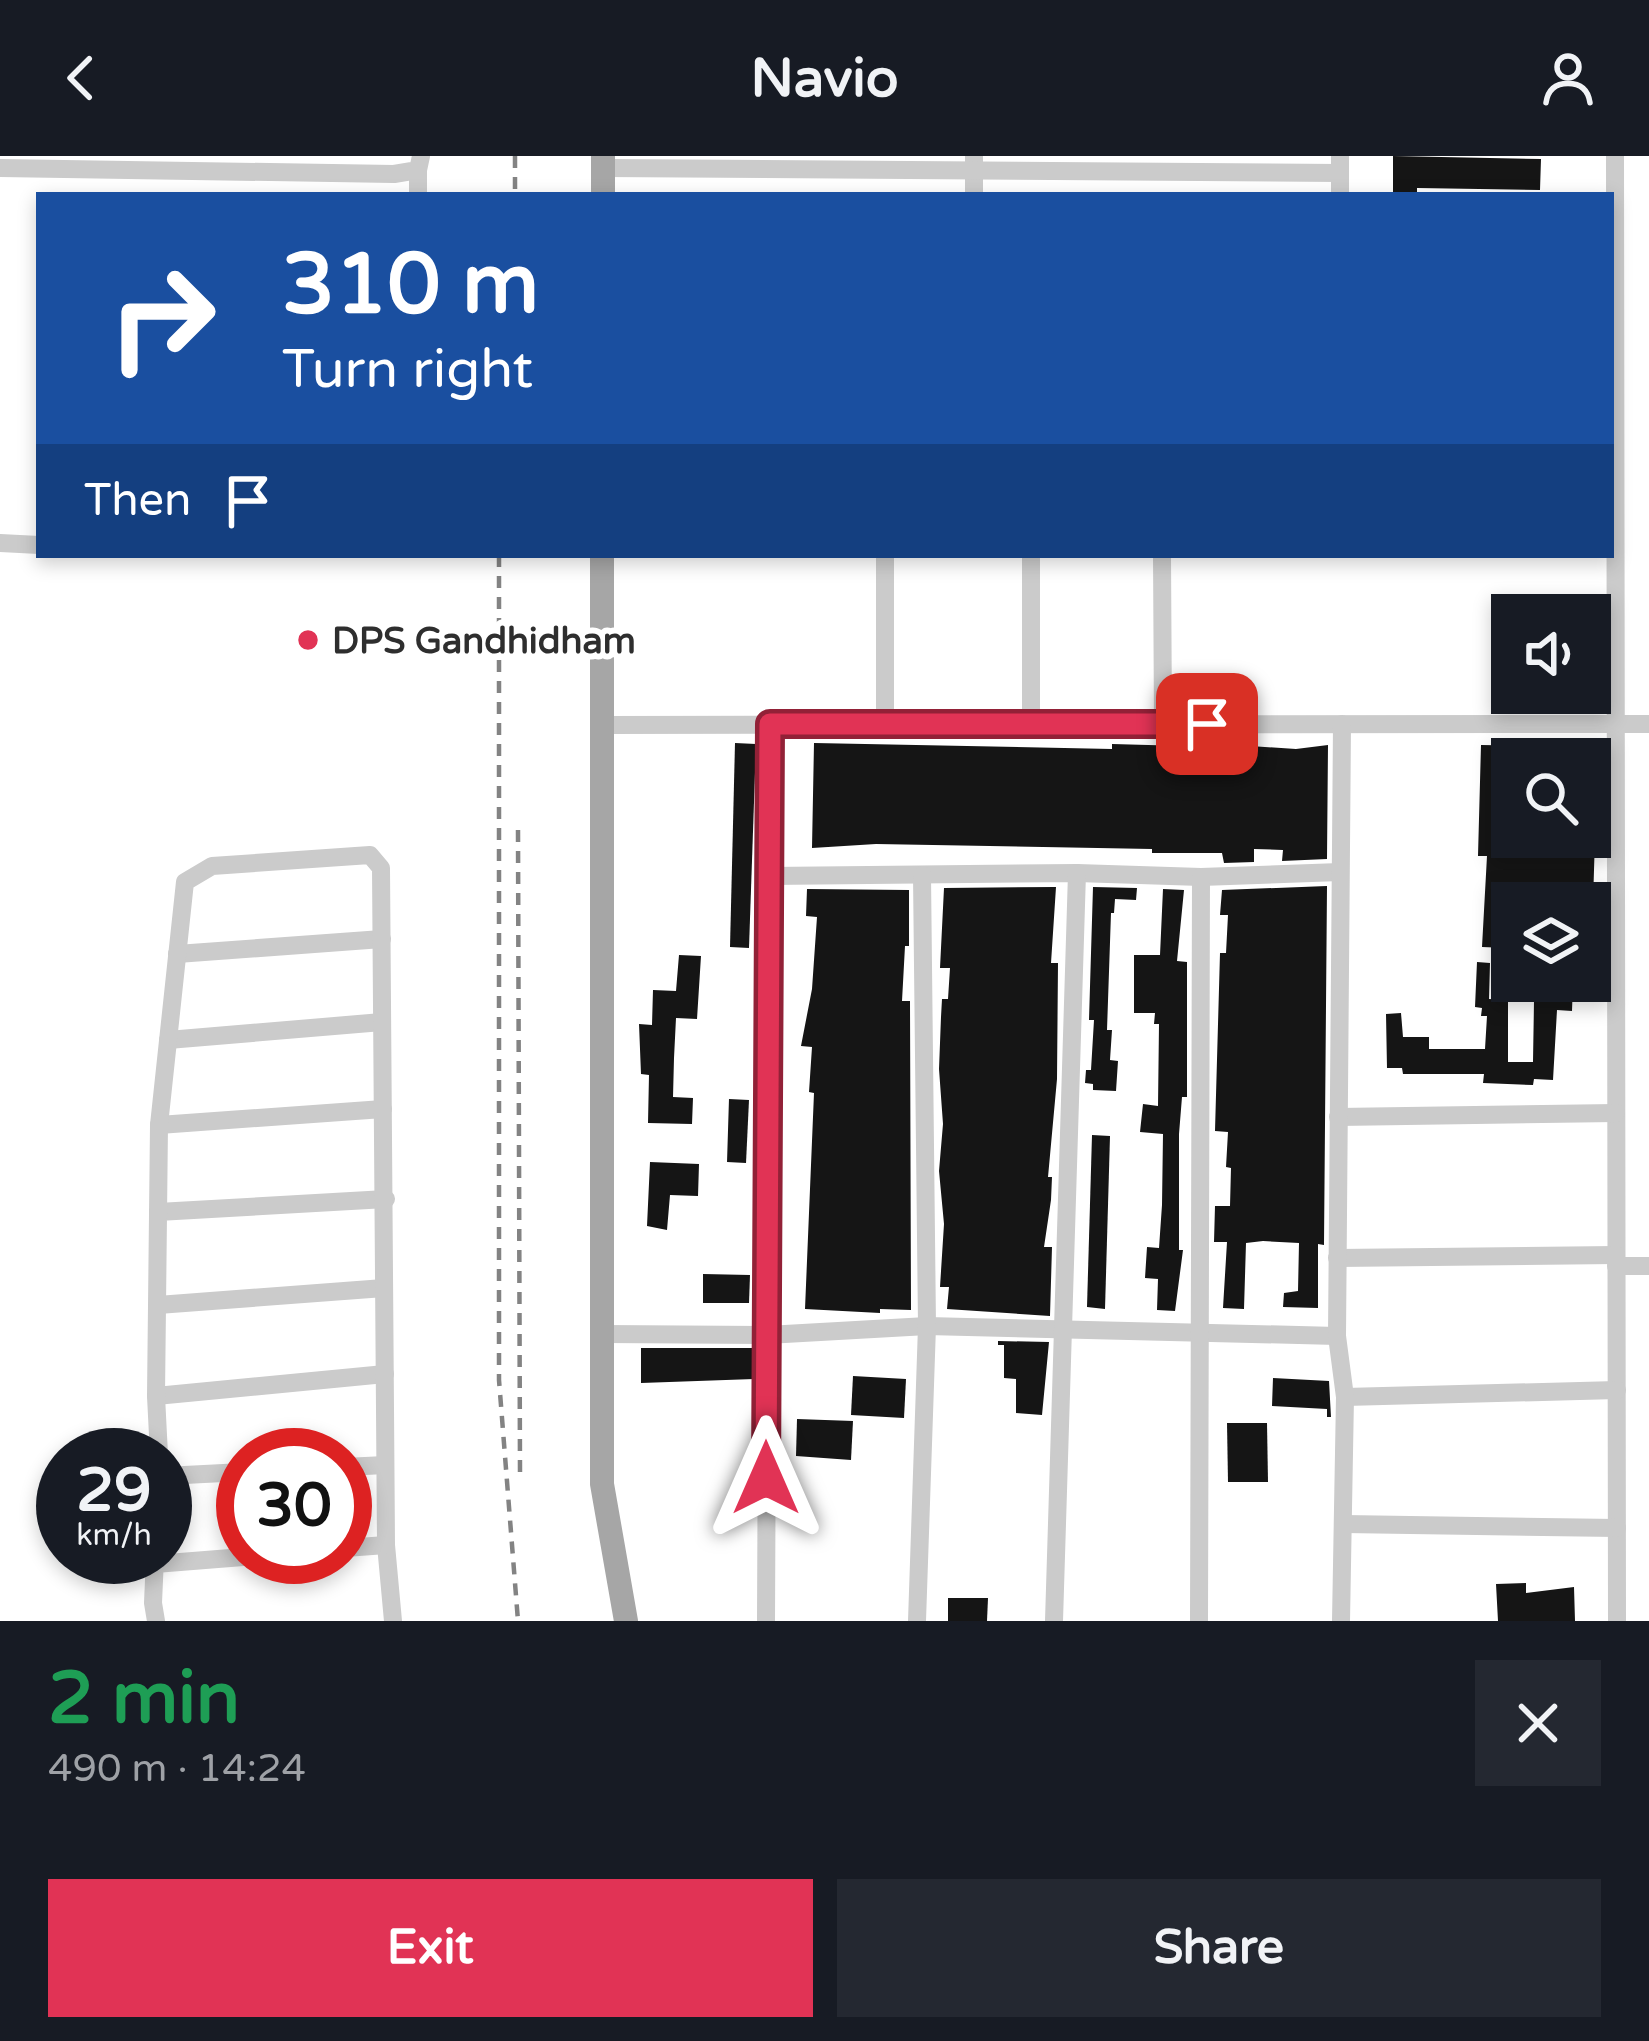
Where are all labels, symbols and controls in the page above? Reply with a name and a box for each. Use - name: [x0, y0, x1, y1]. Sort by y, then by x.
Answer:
- icon: back: [48, 45, 114, 111]
- icon: person: [1535, 45, 1601, 111]
- text: Navio: [750, 46, 899, 111]
- text: 310 m: [282, 235, 539, 336]
- icon: right: [84, 240, 240, 396]
- text: Turn right: [282, 337, 533, 402]
- icon: arrive: [215, 468, 281, 534]
- text: Then: [84, 474, 191, 528]
- map controls: [1491, 594, 1611, 1002]
- button: sound: [1491, 594, 1611, 714]
- place label: DPS Gandhidham: [332, 620, 636, 663]
- marker: DPS Gandhidham: [295, 627, 321, 653]
- pin: [1156, 673, 1258, 775]
- icon: arrive: [1174, 691, 1240, 757]
- button: search: [1491, 738, 1611, 858]
- button: layers: [1491, 882, 1611, 1002]
- position arrow: [703, 1415, 829, 1541]
- speed limit sign: 30: [216, 1428, 372, 1584]
- text: 29: [76, 1455, 152, 1527]
- text: km/h: [76, 1517, 152, 1554]
- text: 2 min: [48, 1656, 240, 1743]
- button: close: [1475, 1660, 1601, 1786]
- text: 490 m · 14:24: [48, 1745, 306, 1792]
- button: Exit: [48, 1879, 813, 2017]
- button: Share: [837, 1879, 1601, 2017]

